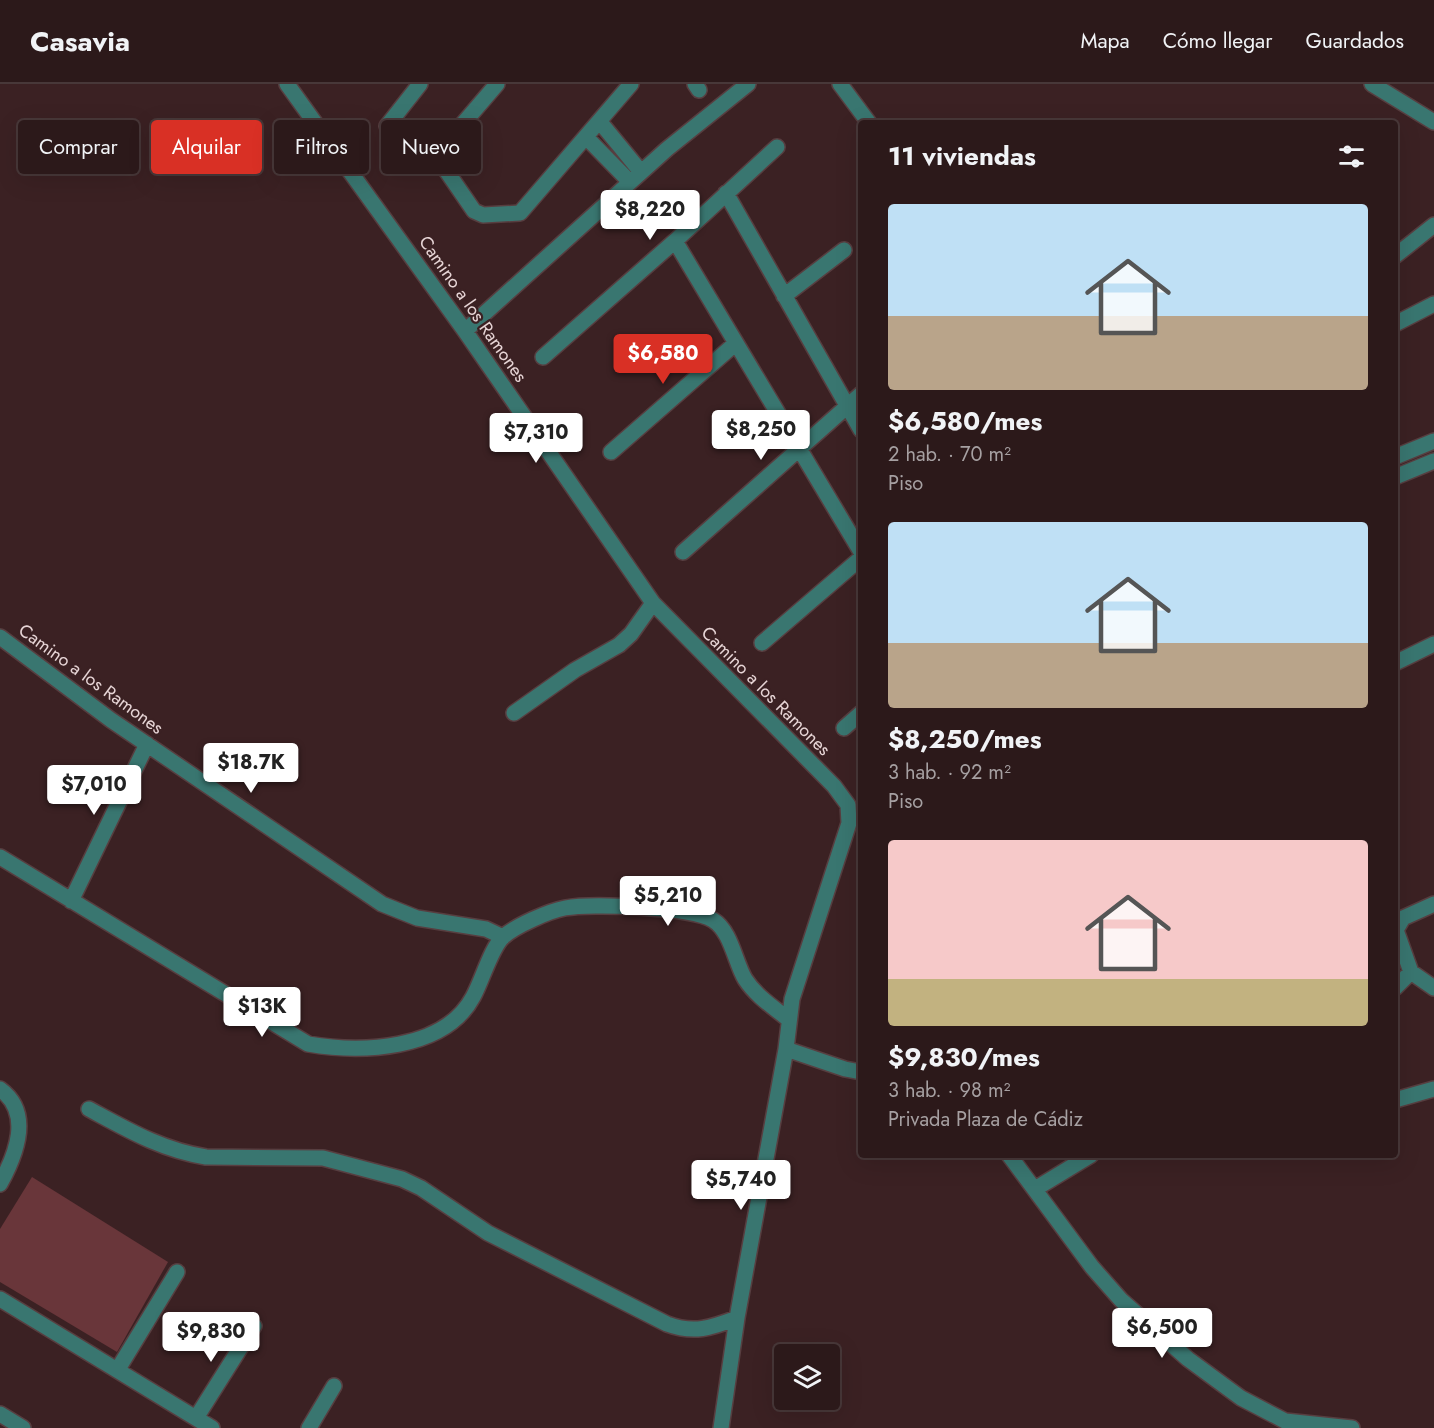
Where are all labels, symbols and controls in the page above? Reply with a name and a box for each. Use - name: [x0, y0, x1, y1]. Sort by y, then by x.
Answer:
- text: Casavia: [30, 21, 130, 62]
- text: Mapa: [1080, 26, 1130, 56]
- text: Cómo llegar: [1163, 26, 1272, 56]
- text: Guardados: [1305, 26, 1404, 56]
- chip: Comprar: [18, 120, 139, 174]
- chip: Alquilar: [151, 120, 262, 174]
- chip: Filtros: [274, 120, 369, 174]
- chip: Nuevo: [381, 120, 481, 174]
- text: 11 viviendas: [888, 137, 1036, 175]
- icon: filters: [1335, 140, 1368, 173]
- pin: $8,220: [601, 190, 699, 241]
- text: $8,220: [615, 195, 685, 224]
- street label: Camino a los Ramones: [413, 230, 533, 388]
- icon: home: [1074, 243, 1182, 351]
- pin: $6,580: [614, 334, 712, 385]
- text: $6,580: [628, 339, 698, 368]
- text: $6,580/mes: [888, 402, 1042, 440]
- pin: $8,250: [712, 410, 810, 461]
- pin: $7,310: [487, 413, 585, 464]
- text: $8,250: [726, 415, 796, 444]
- text: $7,310: [504, 418, 568, 447]
- text: 2 hab. · 70 m²: [888, 440, 1011, 469]
- text: Piso: [888, 469, 923, 498]
- icon: home: [1074, 561, 1182, 669]
- street label: Camino a los Ramones: [13, 617, 169, 741]
- street label: Camino a los Ramones: [695, 620, 837, 762]
- text: $8,250/mes: [888, 720, 1042, 758]
- pin: $18.7K: [202, 743, 300, 794]
- text: $18.7K: [217, 748, 285, 777]
- text: 3 hab. · 92 m²: [888, 758, 1011, 787]
- pin: $7,010: [45, 765, 143, 816]
- text: $7,010: [61, 770, 127, 799]
- text: Piso: [888, 787, 923, 816]
- pin: $5,210: [619, 876, 717, 927]
- icon: home: [1074, 879, 1182, 987]
- text: $5,210: [634, 881, 702, 910]
- pin: $13K: [226, 987, 298, 1038]
- text: $13K: [237, 992, 287, 1021]
- text: $9,830/mes: [888, 1038, 1040, 1076]
- text: 3 hab. · 98 m²: [888, 1076, 1010, 1105]
- text: Privada Plaza de Cádiz: [888, 1105, 1083, 1134]
- pin: $5,740: [692, 1160, 790, 1211]
- text: $5,740: [705, 1165, 777, 1194]
- pin: $6,500: [1113, 1308, 1211, 1359]
- pin: $9,830: [162, 1312, 260, 1363]
- text: $6,500: [1126, 1313, 1198, 1342]
- text: $9,830: [176, 1317, 246, 1346]
- map controls: [774, 1344, 840, 1410]
- button: layers: [774, 1344, 840, 1410]

